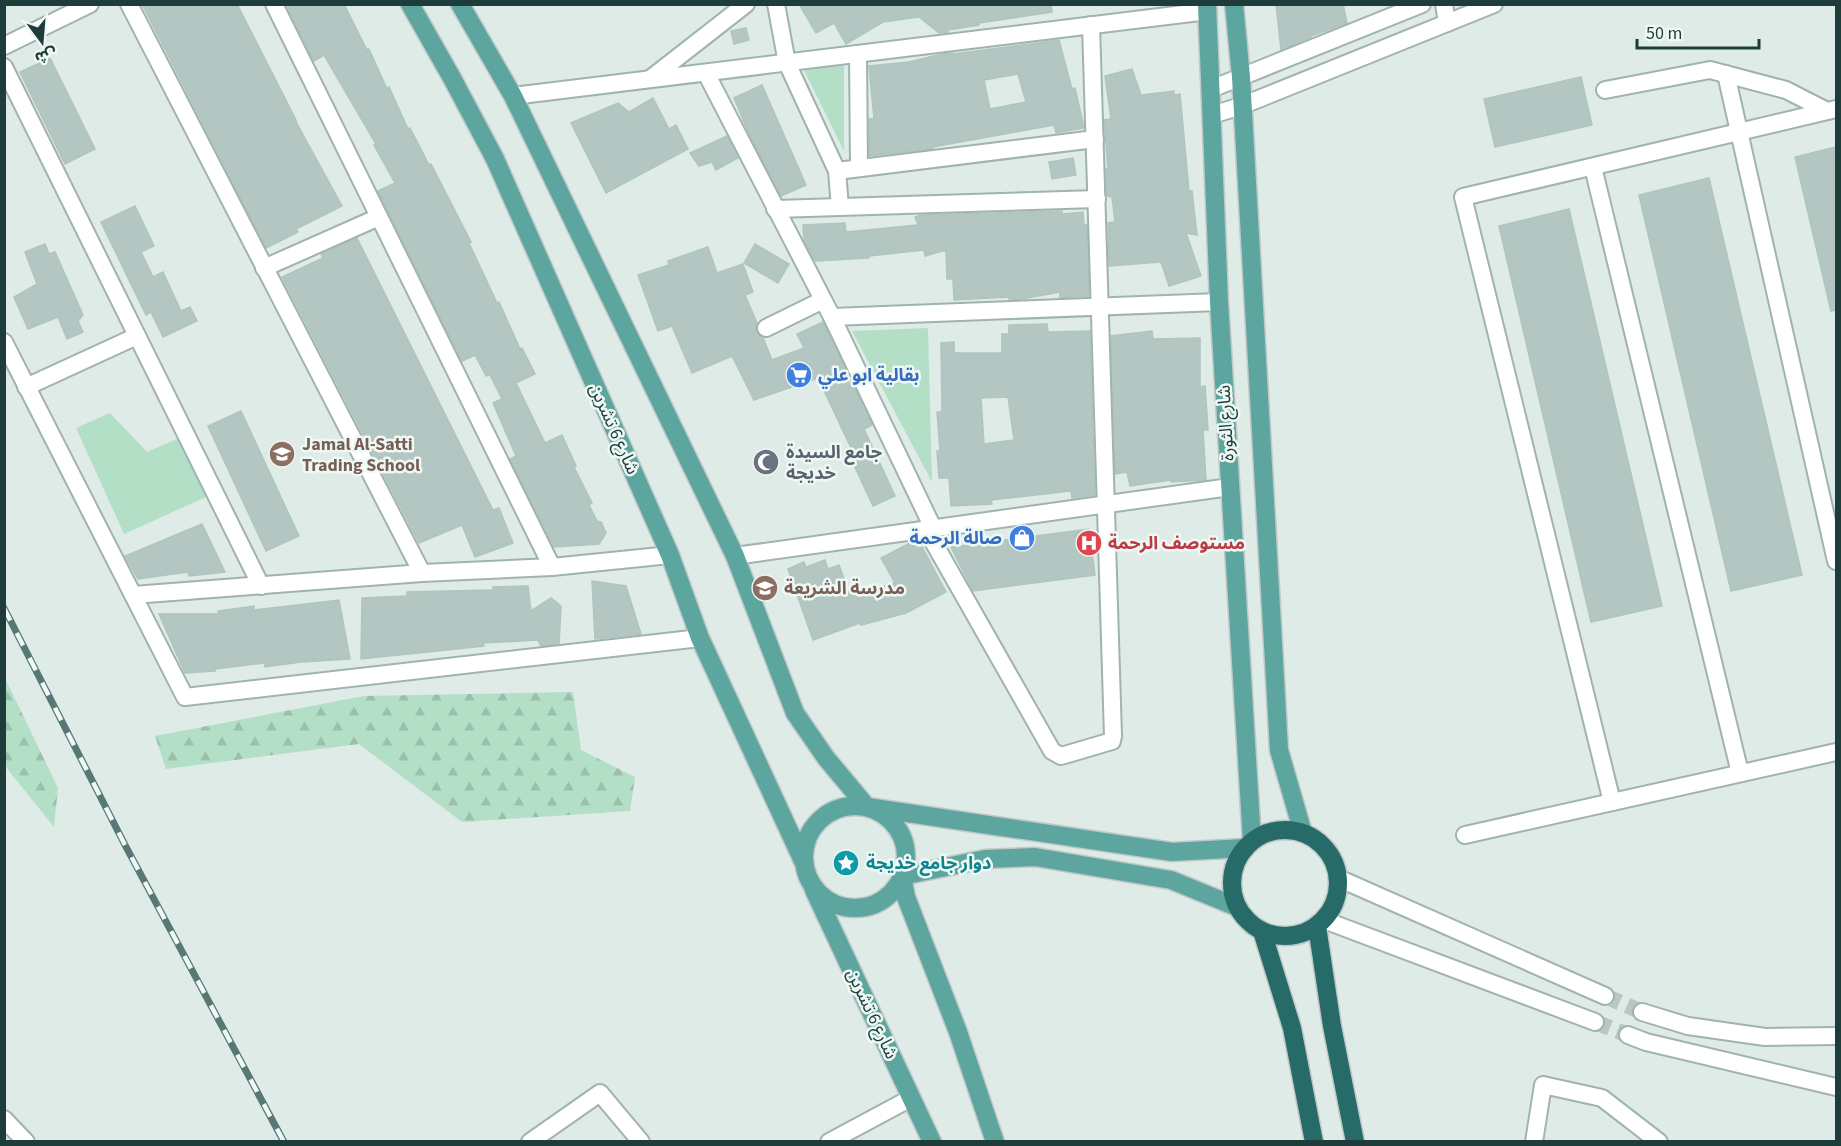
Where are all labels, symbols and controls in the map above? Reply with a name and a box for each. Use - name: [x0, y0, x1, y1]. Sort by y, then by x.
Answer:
- north arrow: [12, 12, 72, 72]
- scale bar: [1637, 12, 1758, 50]
- text: 50 m: [1646, 21, 1682, 46]
- text: ش: [32, 42, 59, 69]
- supermarket icon: بقالية ابو علي: [784, 360, 814, 390]
- place label: بقالية ابو علي: [818, 363, 920, 389]
- street label: شارع 6 تشرين: [582, 380, 645, 479]
- street label: شارع الثورة: [1212, 384, 1241, 462]
- place label: Jamal Al-Satti Trading School: [302, 432, 420, 478]
- school or university icon: Jamal Al-Satti Trading School: [267, 439, 297, 469]
- place label: جامع السيدة خديجة: [786, 440, 882, 486]
- mosque icon: جامع السيدة خديجة: [751, 447, 781, 477]
- shop icon: صالة الرحمة: [1007, 523, 1037, 553]
- place label: صالة الرحمة: [910, 526, 1002, 551]
- hospital icon: مستوصف الرحمة: [1074, 528, 1104, 558]
- place label: مستوصف الرحمة: [1108, 531, 1245, 556]
- school or university icon: مدرسة الشريعة: [750, 573, 780, 603]
- place label: مدرسة الشريعة: [784, 576, 905, 601]
- place icon: دوار جامع خديجة: [831, 848, 861, 878]
- place label: دوار جامع خديجة: [866, 851, 991, 876]
- street label: شارع 6 تشرين: [839, 965, 904, 1064]

